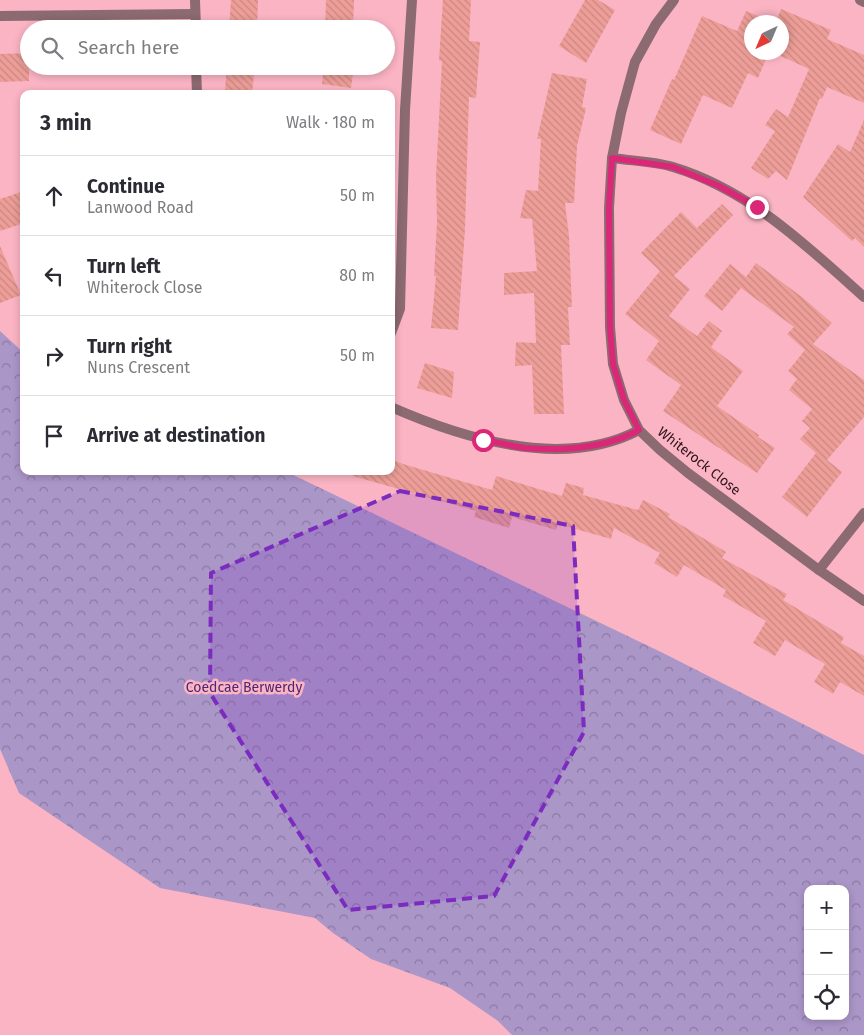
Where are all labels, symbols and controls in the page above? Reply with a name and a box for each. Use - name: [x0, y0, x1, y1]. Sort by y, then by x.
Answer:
- north arrow: [744, 15, 789, 60]
- search box: [20, 20, 395, 75]
- icon: search: [38, 34, 66, 62]
- text: Search here: [78, 36, 179, 59]
- text: 3 min: [40, 110, 92, 136]
- text: Walk · 180 m: [286, 113, 375, 132]
- text: Continue: [87, 175, 165, 198]
- icon: ahead: [40, 182, 68, 210]
- text: 50 m: [340, 186, 375, 205]
- route end: [746, 196, 769, 219]
- text: Lanwood Road: [87, 198, 194, 217]
- text: Turn left: [87, 255, 161, 278]
- icon: left: [40, 262, 68, 290]
- text: 80 m: [339, 266, 375, 285]
- text: Whiterock Close: [87, 278, 202, 297]
- text: Turn right: [87, 335, 172, 358]
- icon: right: [40, 342, 68, 370]
- text: 50 m: [340, 346, 375, 365]
- text: Nuns Crescent: [87, 358, 190, 377]
- icon: arrive: [40, 422, 68, 450]
- street label: Whiterock Close: [654, 423, 744, 499]
- text: Arrive at destination: [87, 424, 266, 447]
- route start: [472, 429, 495, 452]
- park label: Coedcae Berwerdy: [186, 679, 302, 696]
- map controls: [804, 885, 849, 1020]
- button: +: [804, 885, 849, 930]
- button: −: [804, 930, 849, 975]
- button: locate: [804, 975, 849, 1020]

